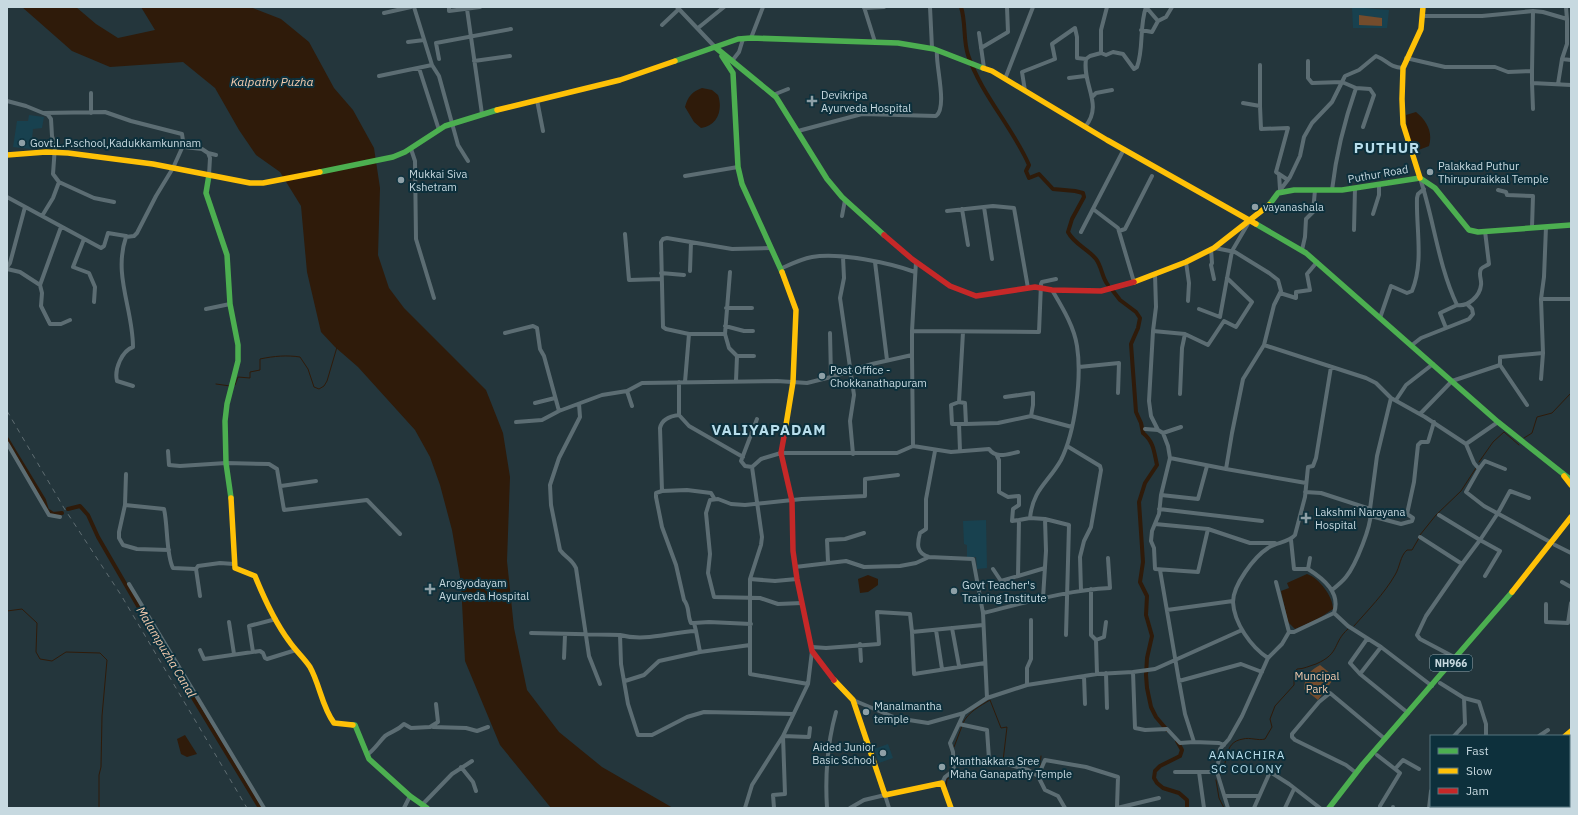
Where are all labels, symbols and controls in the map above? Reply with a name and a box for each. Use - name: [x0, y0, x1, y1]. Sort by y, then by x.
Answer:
- water label: Kalpathy Puzha: [230, 74, 314, 89]
- place label: Devikripa Ayurveda Hospital: [821, 88, 911, 115]
- marker: Devikripa Ayurveda Hospital: [806, 95, 818, 107]
- place label: Govt.L.P.school,Kadukkamkunnam: [30, 136, 201, 150]
- marker: Govt.L.P.school,Kadukkamkunnam: [17, 138, 27, 148]
- district label: PUTHUR: [1354, 138, 1420, 157]
- place label: Palakkad Puthur Thirupuraikkal Temple: [1438, 159, 1548, 186]
- street label: Puthur Road: [1347, 162, 1409, 186]
- place label: Mukkai Siva Kshetram: [409, 167, 467, 194]
- marker: Palakkad Puthur Thirupuraikkal Temple: [1425, 167, 1435, 177]
- marker: Mukkai Siva Kshetram: [396, 175, 406, 185]
- place label: vayanashala: [1263, 200, 1324, 214]
- marker: vayanashala: [1250, 202, 1260, 212]
- place label: Post Office - Chokkanathapuram: [830, 363, 927, 390]
- marker: Post Office - Chokkanathapuram: [817, 371, 827, 381]
- district label: VALIYAPADAM: [711, 420, 827, 439]
- place label: Lakshmi Narayana Hospital: [1315, 505, 1406, 532]
- marker: Lakshmi Narayana Hospital: [1300, 512, 1312, 524]
- place label: Arogyodayam Ayurveda Hospital: [439, 576, 529, 603]
- place label: Govt Teacher's Training Institute: [962, 578, 1047, 605]
- marker: Arogyodayam Ayurveda Hospital: [424, 583, 436, 595]
- marker: Govt Teacher's Training Institute: [949, 586, 959, 596]
- water label: Malampuzha Canal: [133, 604, 200, 701]
- road number: NH966: [1430, 655, 1472, 671]
- park label: Muncipal Park: [1295, 669, 1339, 696]
- place label: Manalmantha temple: [874, 699, 942, 726]
- marker: Manalmantha temple: [861, 707, 871, 717]
- legend: [1430, 735, 1570, 807]
- place label: Aided Junior Basic School: [812, 740, 875, 767]
- text: Fast: [1466, 743, 1489, 758]
- district label: AANACHIRA SC COLONY: [1209, 747, 1285, 776]
- marker: Aided Junior Basic School: [878, 748, 888, 758]
- place label: Manthakkara Sree Maha Ganapathy Temple: [950, 754, 1072, 781]
- marker: Manthakkara Sree Maha Ganapathy Temple: [937, 762, 947, 772]
- text: Slow: [1466, 763, 1492, 778]
- text: Jam: [1466, 783, 1489, 798]

